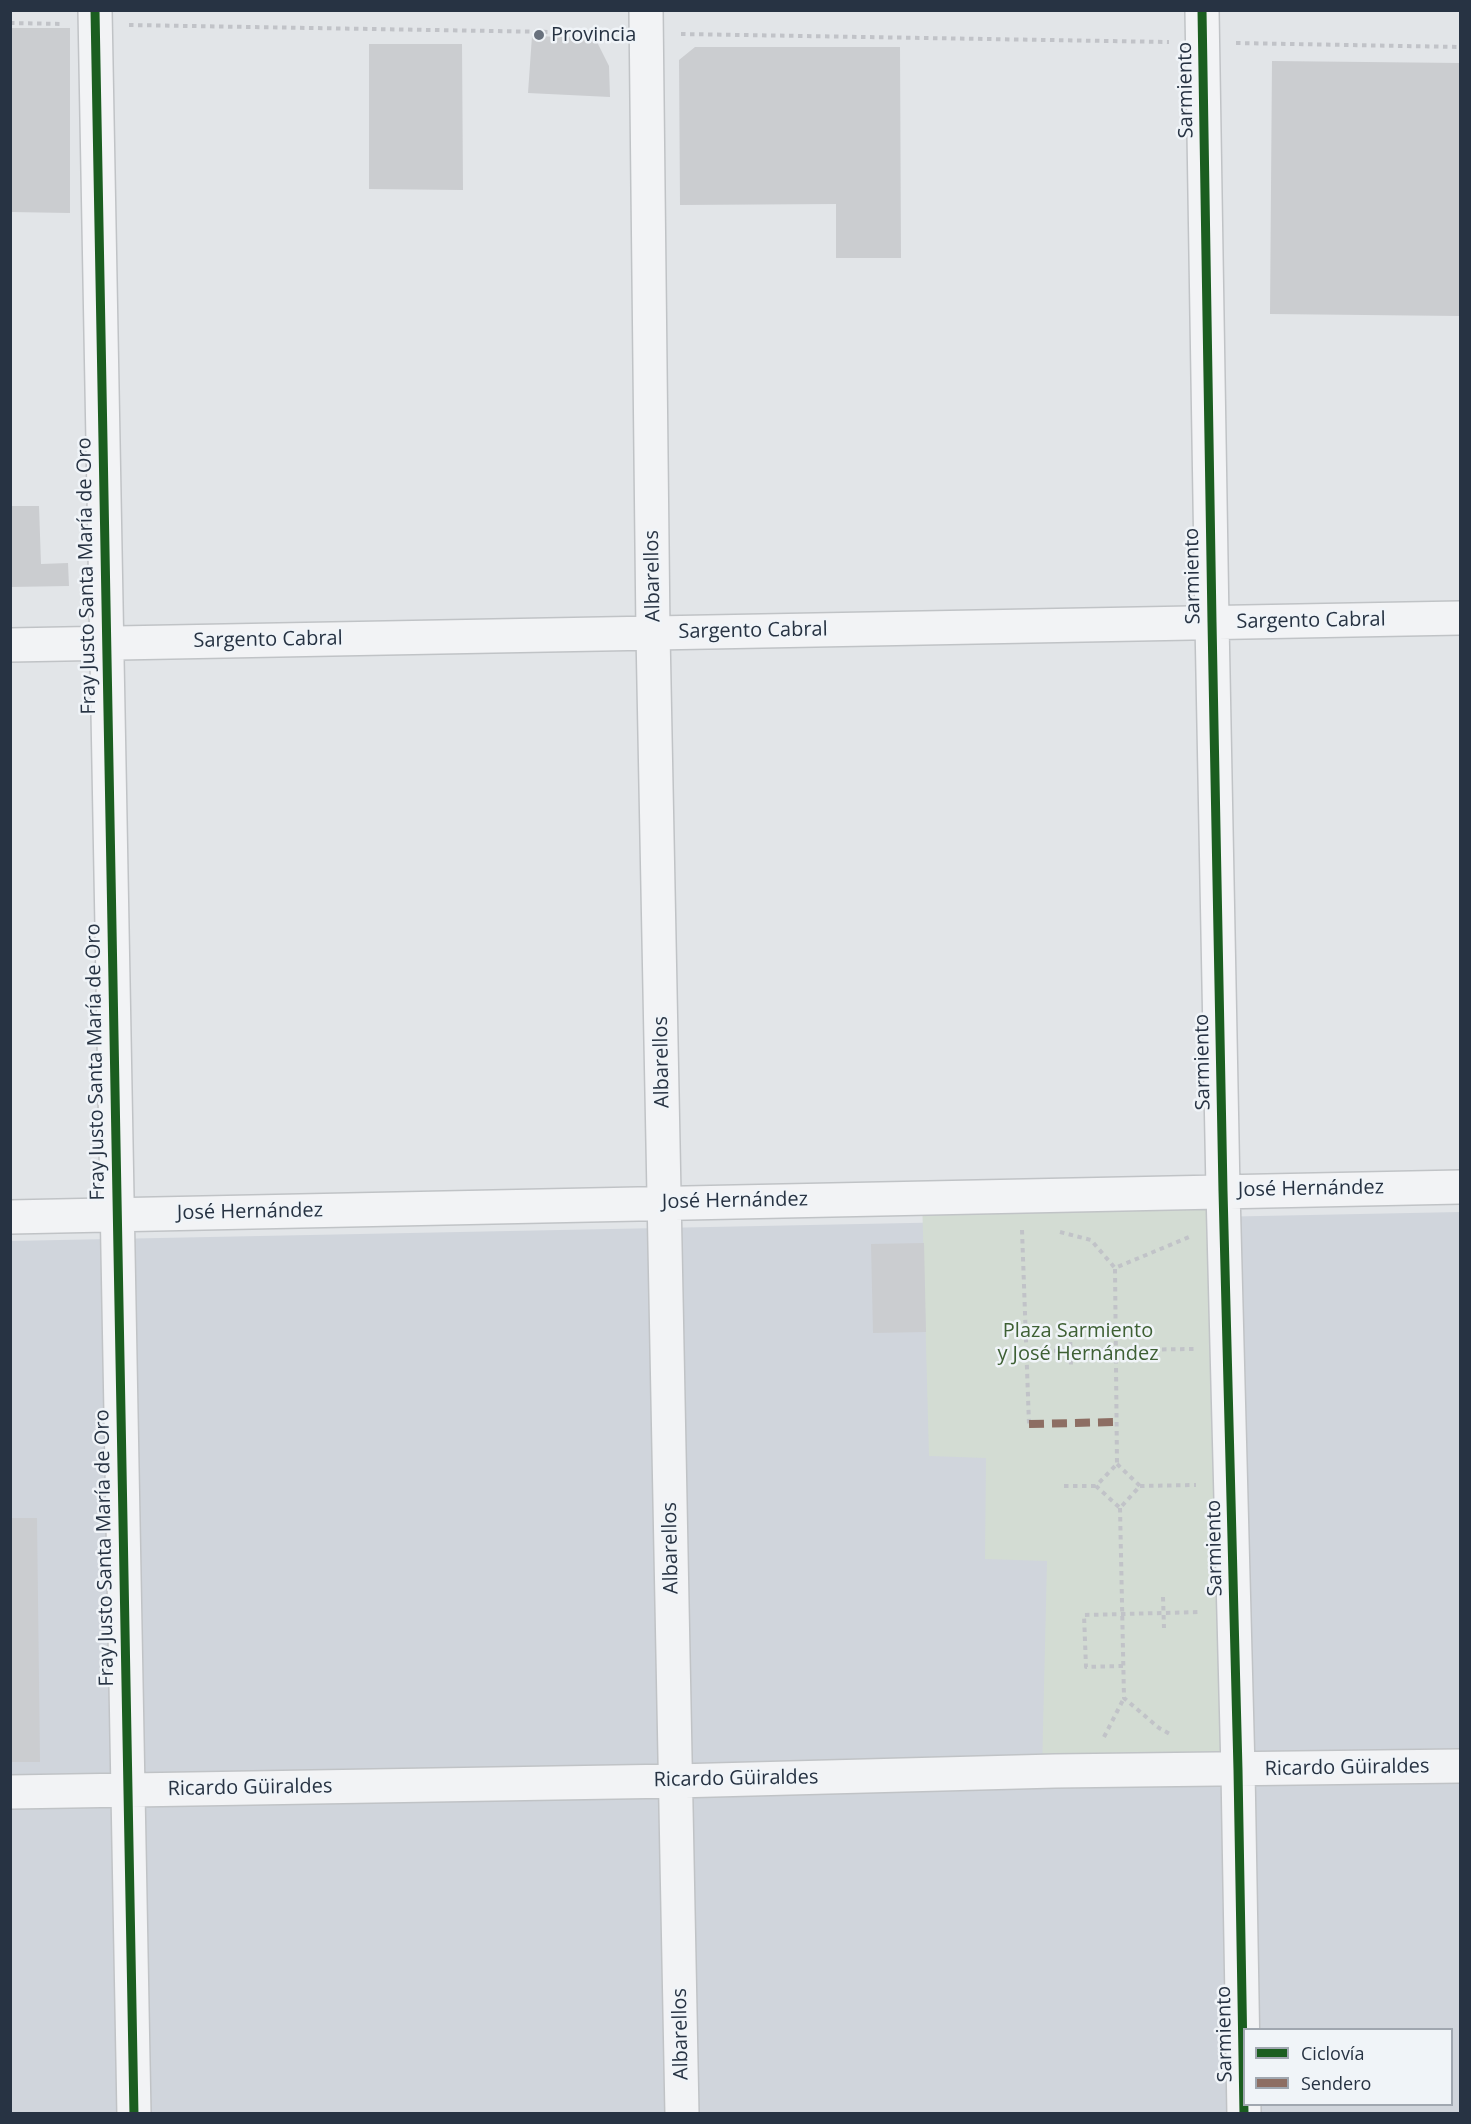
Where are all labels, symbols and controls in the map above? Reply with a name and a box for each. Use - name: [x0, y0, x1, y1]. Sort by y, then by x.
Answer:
- place label: Provincia: [551, 23, 636, 47]
- marker: Provincia: [532, 28, 546, 42]
- street label: Sarmiento: [1173, 42, 1199, 138]
- street label: Fray Justo Santa María de Oro: [73, 437, 101, 715]
- street label: Sarmiento: [1180, 528, 1206, 624]
- street label: Albarellos: [640, 530, 666, 622]
- street label: Sargento Cabral: [1236, 608, 1386, 634]
- street label: Sargento Cabral: [678, 618, 828, 644]
- street label: Sargento Cabral: [193, 627, 343, 653]
- street label: Fray Justo Santa María de Oro: [82, 923, 110, 1201]
- street label: Sarmiento: [1190, 1014, 1216, 1110]
- street label: Albarellos: [649, 1016, 675, 1108]
- street label: José Hernández: [1238, 1176, 1384, 1202]
- street label: José Hernández: [662, 1188, 808, 1214]
- street label: José Hernández: [177, 1199, 323, 1225]
- park label: Plaza Sarmiento y José Hernández: [997, 1319, 1159, 1366]
- street label: Fray Justo Santa María de Oro: [91, 1409, 119, 1687]
- street label: Sarmiento: [1202, 1500, 1228, 1596]
- street label: Albarellos: [658, 1502, 684, 1594]
- street label: Ricardo Güiraldes: [1264, 1755, 1430, 1781]
- street label: Ricardo Güiraldes: [653, 1766, 819, 1792]
- street label: Ricardo Güiraldes: [167, 1775, 333, 1801]
- street label: Sarmiento: [1212, 1986, 1238, 2082]
- street label: Albarellos: [668, 1988, 694, 2080]
- legend: [1243, 2028, 1453, 2106]
- text: Ciclovía: [1301, 2041, 1364, 2065]
- text: Sendero: [1301, 2071, 1371, 2095]

